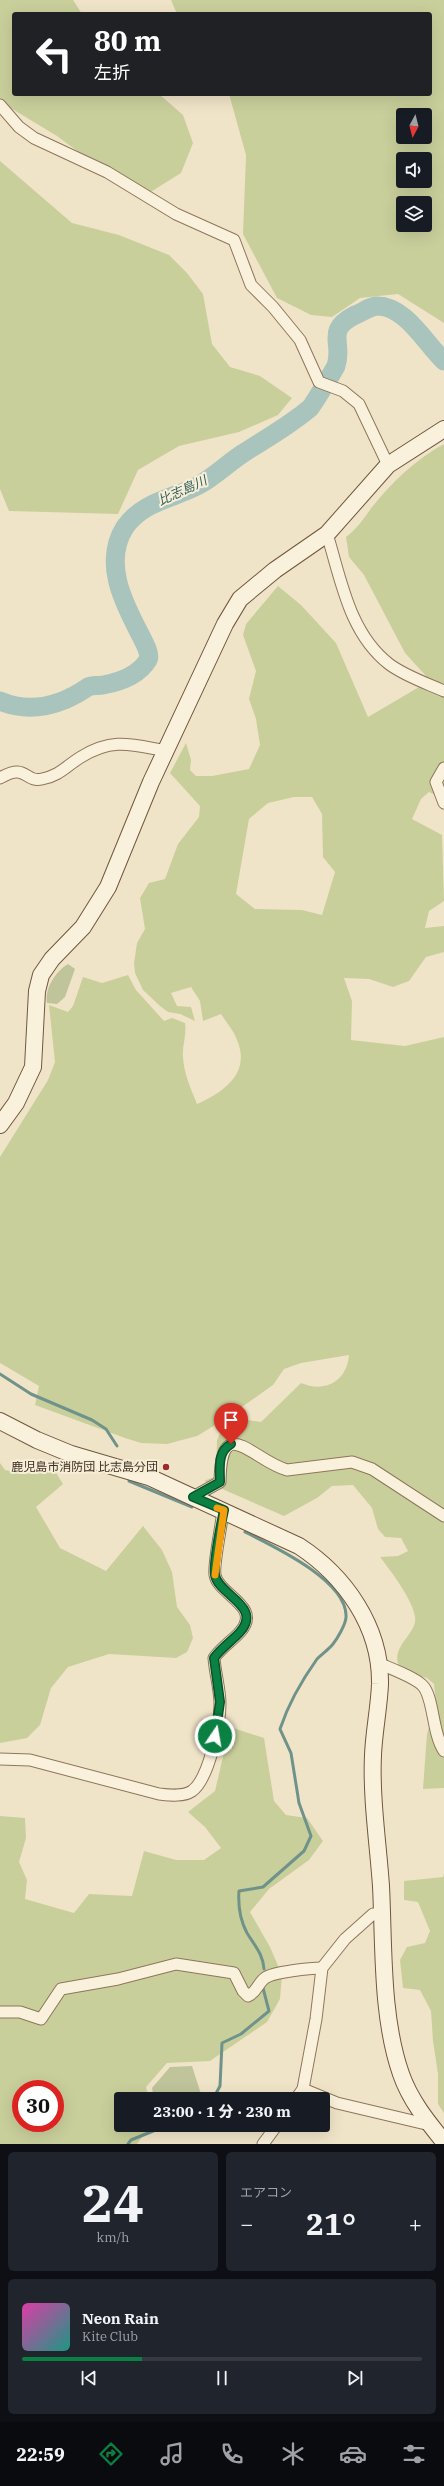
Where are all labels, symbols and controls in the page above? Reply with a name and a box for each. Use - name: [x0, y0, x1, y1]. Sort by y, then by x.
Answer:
- text: 80 m: [94, 22, 161, 59]
- icon: left: [28, 28, 80, 80]
- text: 左折: [94, 61, 130, 84]
- north arrow: [396, 108, 432, 144]
- map controls: [396, 108, 432, 232]
- button: sound: [396, 152, 432, 188]
- button: layers: [396, 196, 432, 232]
- water label: 比志島川: [155, 471, 211, 509]
- pin: [214, 1403, 248, 1444]
- icon: arrive: [220, 1409, 242, 1431]
- place label: 鹿児島市消防団 比志島分団: [11, 1459, 158, 1474]
- marker: 鹿児島市消防団 比志島分団: [161, 1462, 171, 1472]
- position arrow: [194, 1715, 236, 1757]
- speed limit sign: 30: [12, 2080, 64, 2132]
- text: 23:00 · 1 分 · 230 m: [153, 2102, 291, 2121]
- text: 24: [82, 2169, 144, 2236]
- text: エアコン: [240, 2184, 292, 2201]
- text: 21°: [306, 2204, 356, 2243]
- text: −: [240, 2209, 253, 2238]
- text: +: [409, 2209, 422, 2238]
- text: km/h: [97, 2229, 129, 2246]
- text: Neon Rain: [82, 2309, 159, 2328]
- text: Kite Club: [82, 2328, 138, 2345]
- icon: previous: [78, 2367, 100, 2389]
- icon: pause: [211, 2367, 233, 2389]
- icon: next: [344, 2367, 366, 2389]
- icon: directions: [97, 2440, 125, 2468]
- icon: music: [158, 2440, 186, 2468]
- icon: phone: [218, 2440, 246, 2468]
- icon: climate: [279, 2440, 307, 2468]
- icon: car: [339, 2440, 367, 2468]
- icon: filters: [400, 2440, 428, 2468]
- text: 22:59: [16, 2443, 65, 2466]

